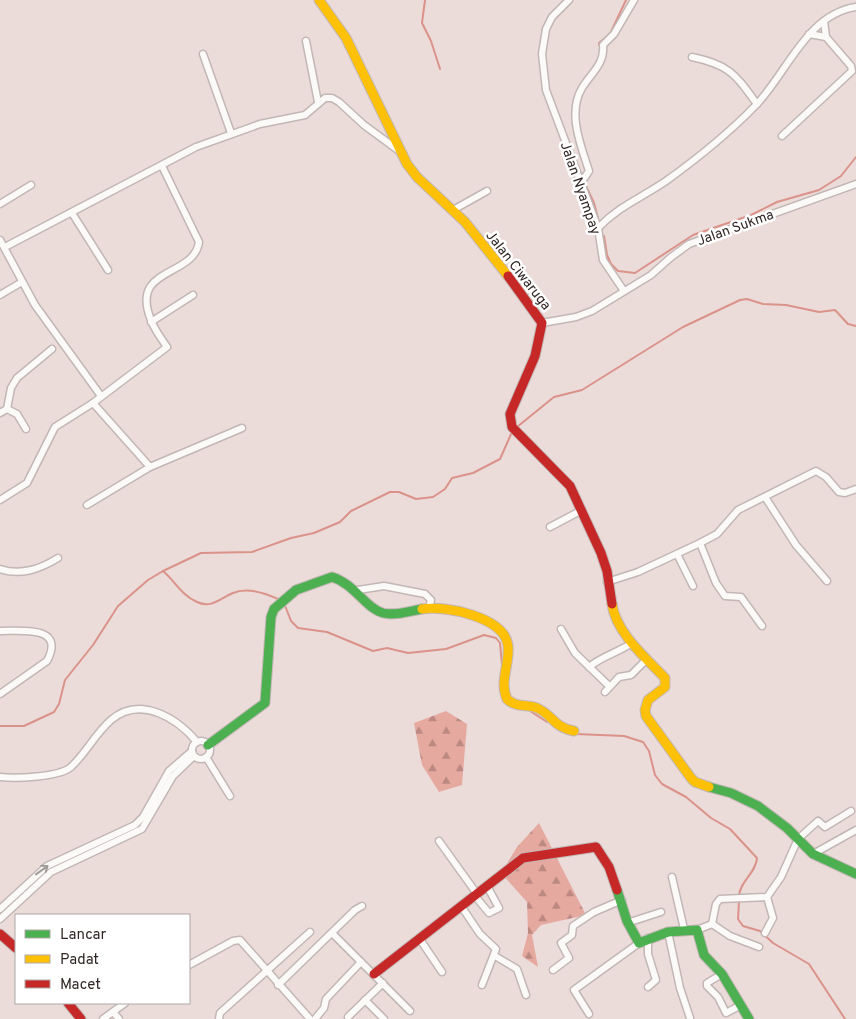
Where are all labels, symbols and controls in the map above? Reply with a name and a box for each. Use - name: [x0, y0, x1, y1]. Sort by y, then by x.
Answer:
- street label: Jalan Nyampay: [556, 140, 603, 237]
- street label: Jalan Sukma: [695, 207, 776, 250]
- street label: Jalan Ciwaruga: [482, 228, 554, 314]
- one-way arrow: [35, 865, 49, 875]
- legend: [15, 914, 190, 1004]
- text: Lancar: [60, 926, 107, 945]
- text: Padat: [60, 951, 99, 970]
- text: Macet: [60, 976, 101, 995]

